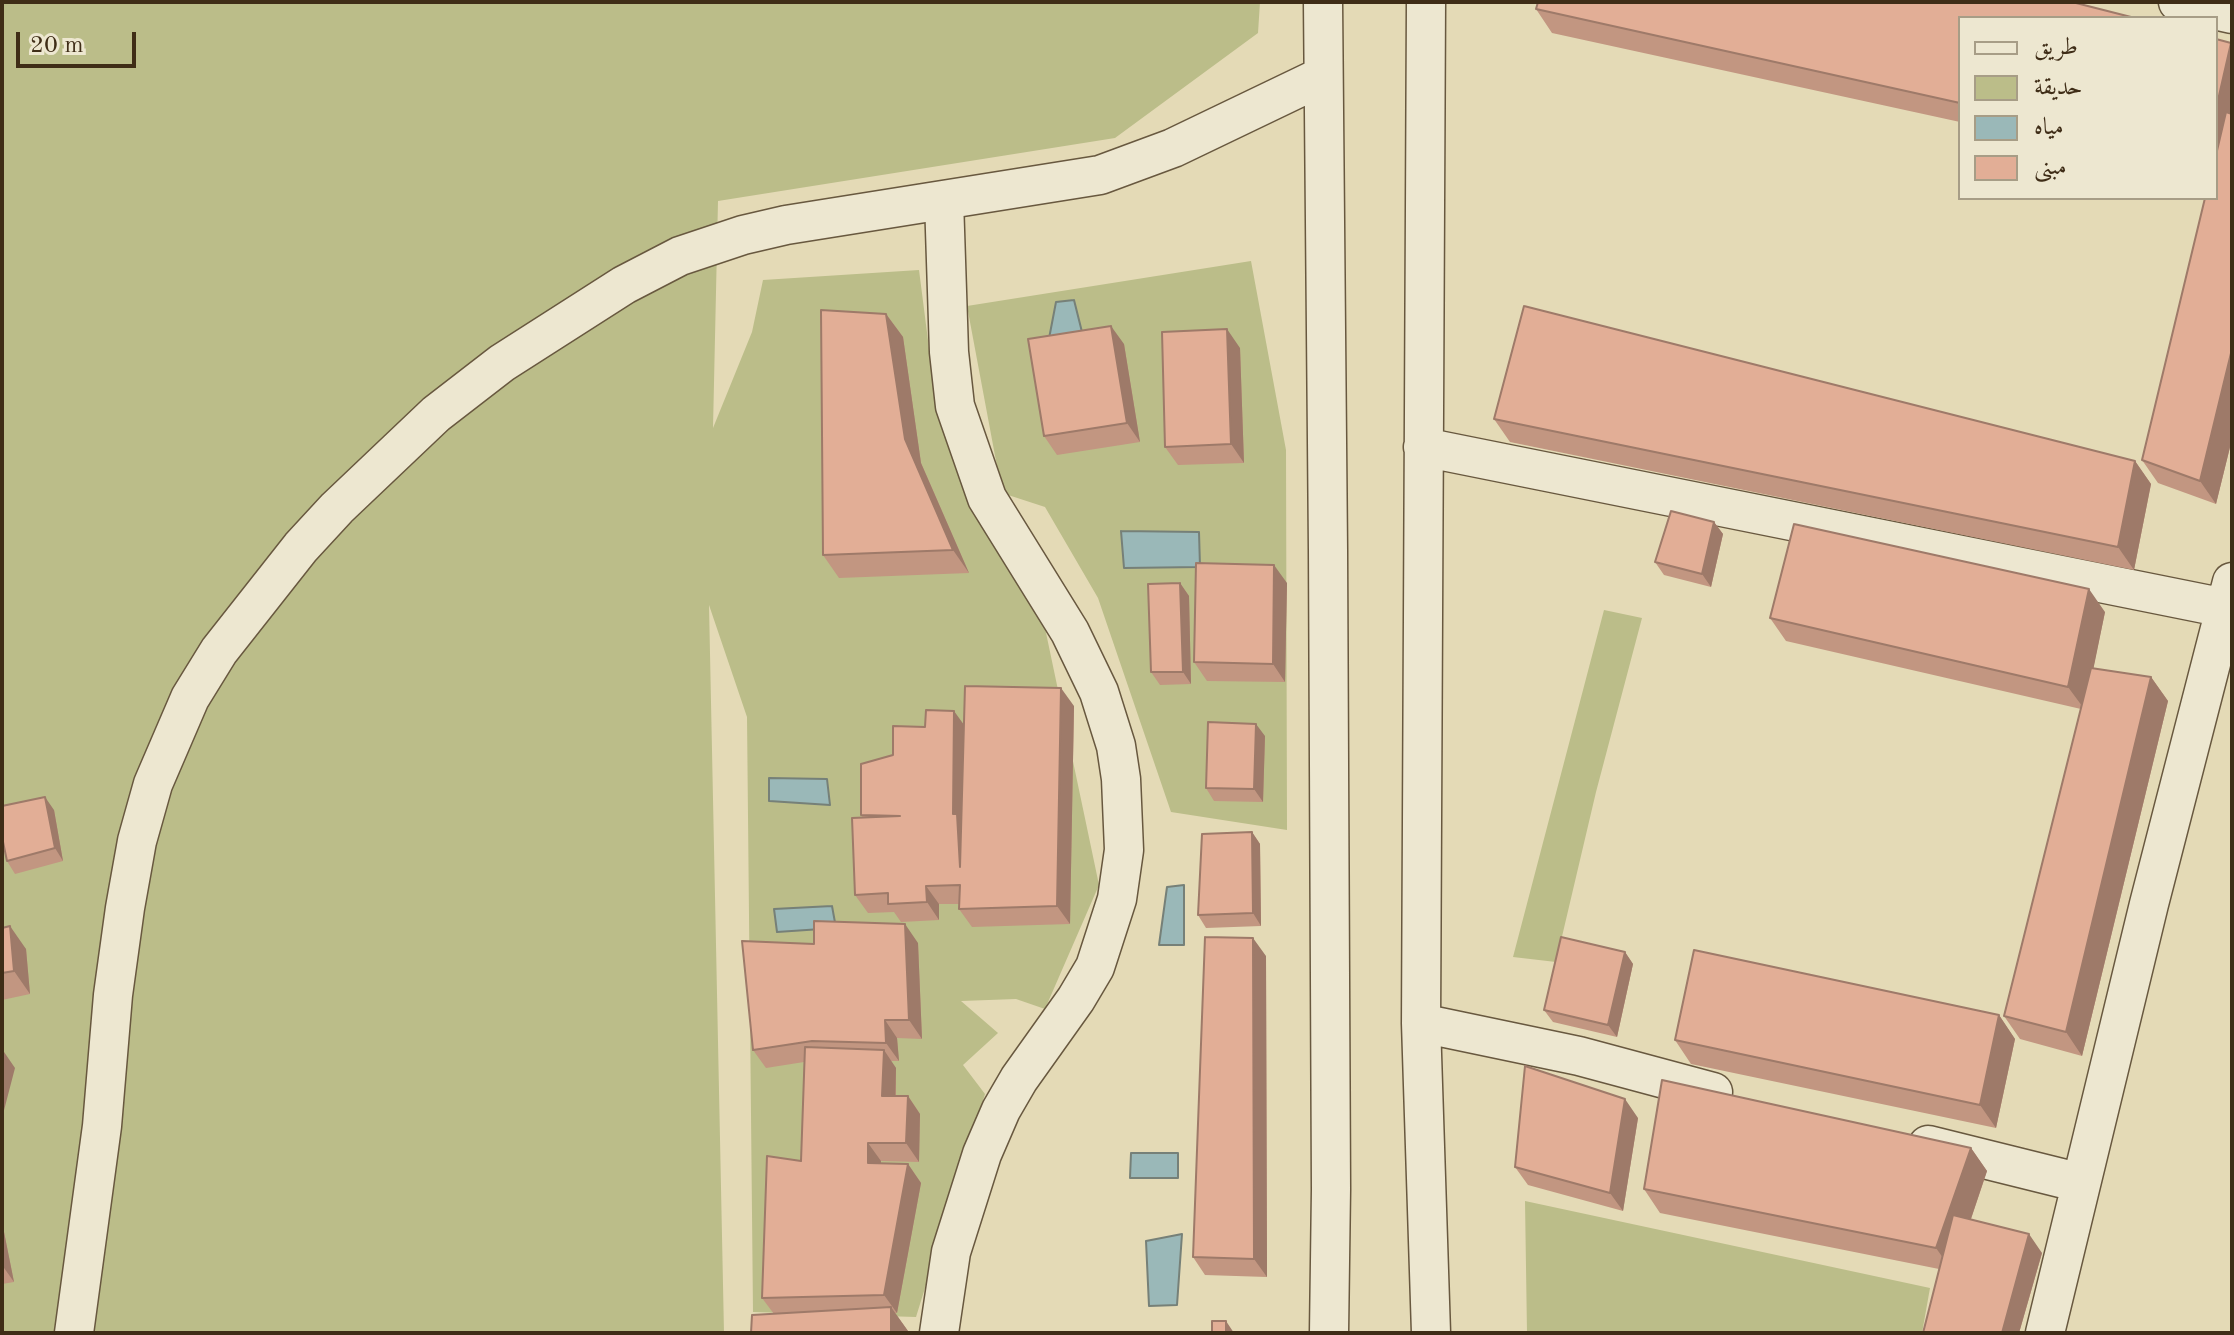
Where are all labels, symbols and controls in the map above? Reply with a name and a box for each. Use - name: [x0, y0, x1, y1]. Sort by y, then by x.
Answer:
- scale bar: [20, 16, 140, 66]
- legend: [1958, 16, 2218, 200]
- text: 20 m: [30, 34, 84, 58]
- text: طريق: [2034, 36, 2078, 60]
- text: حديقة: [2034, 76, 2083, 100]
- text: مياه: [2034, 116, 2064, 140]
- text: مبنى: [2034, 156, 2067, 180]

